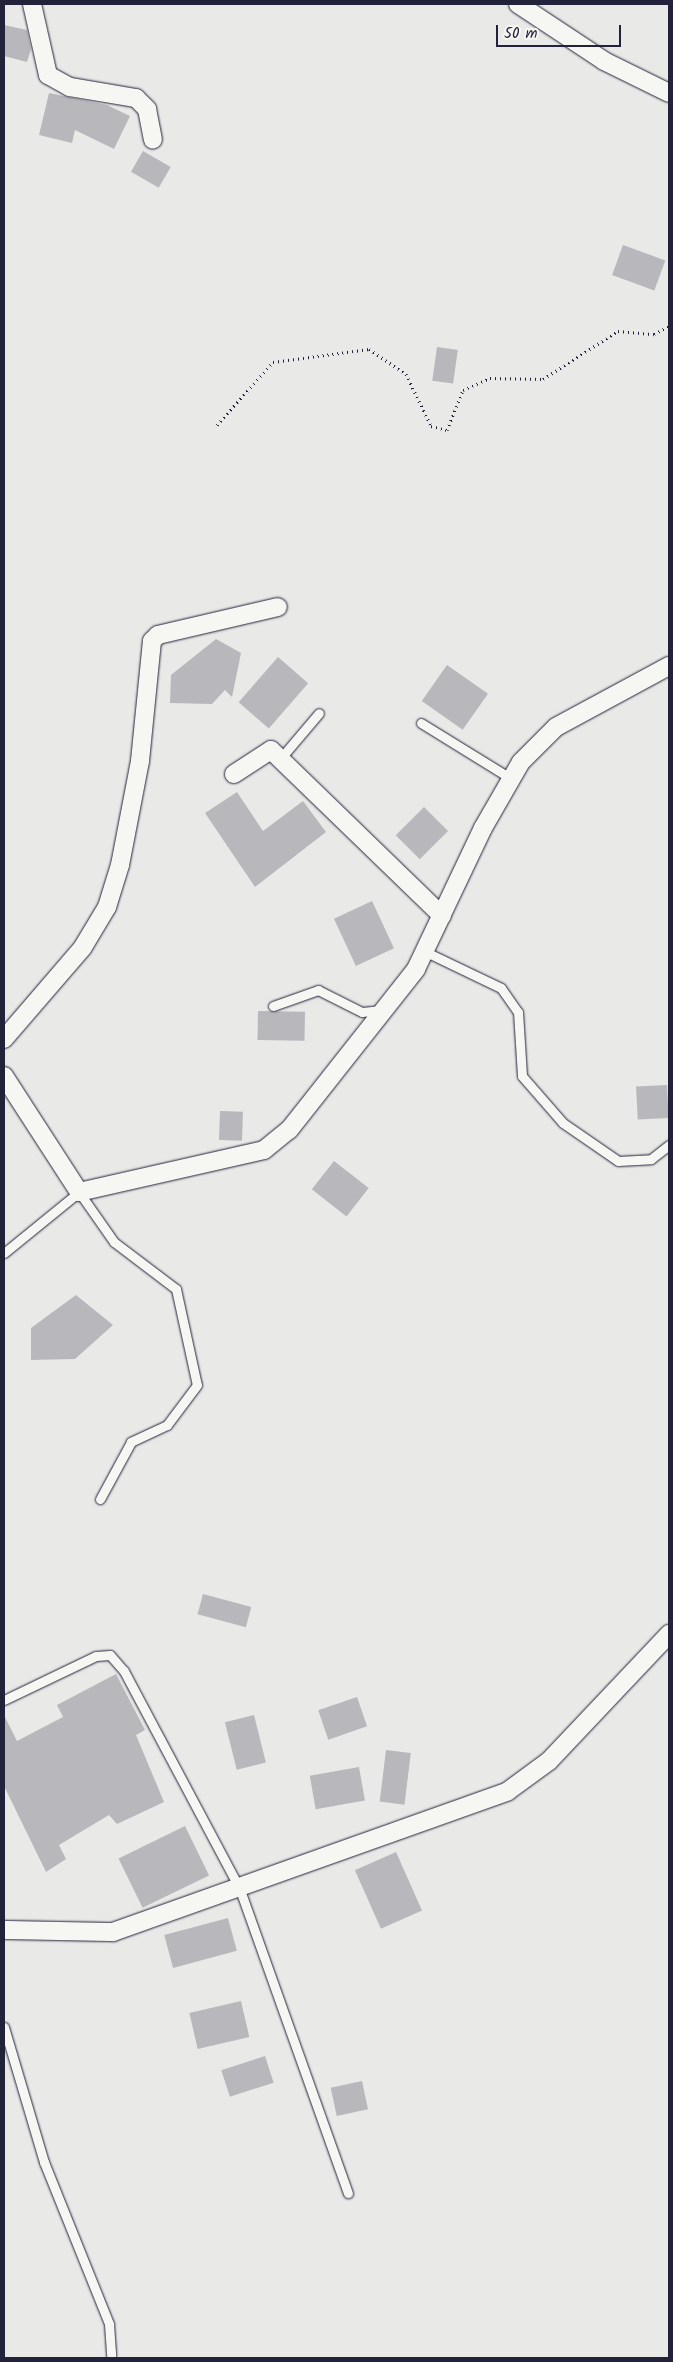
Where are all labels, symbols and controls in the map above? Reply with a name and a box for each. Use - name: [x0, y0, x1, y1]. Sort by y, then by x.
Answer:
- scale bar: [498, 15, 623, 47]
- text: 50 m: [504, 22, 538, 46]

